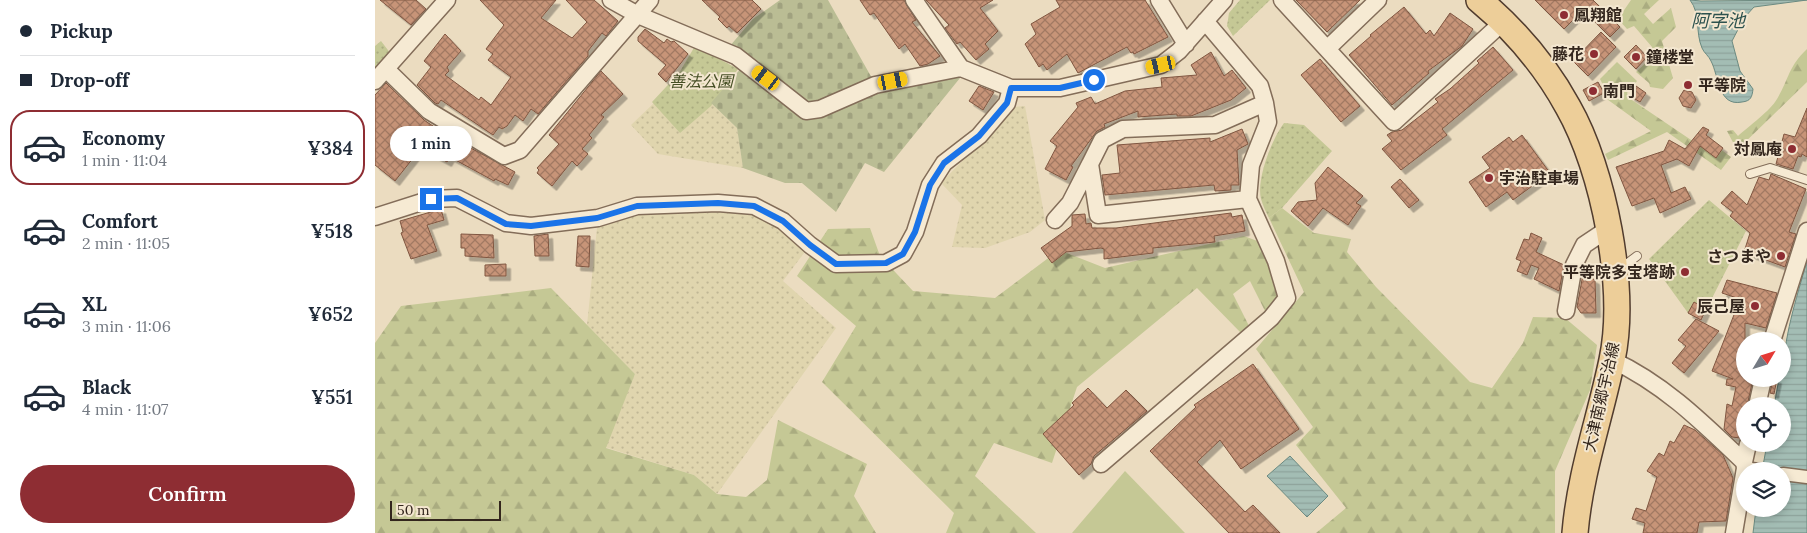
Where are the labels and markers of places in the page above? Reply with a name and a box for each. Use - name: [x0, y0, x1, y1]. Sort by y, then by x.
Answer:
- place label: 鳳翔館: [1574, 5, 1622, 25]
- marker: 鳳翔館: [1558, 9, 1570, 21]
- place label: 藤花: [1552, 44, 1584, 64]
- place label: 鐘楼堂: [1646, 47, 1694, 67]
- marker: 藤花: [1588, 48, 1600, 60]
- marker: 鐘楼堂: [1630, 51, 1642, 63]
- place label: 平等院: [1698, 75, 1746, 95]
- marker: 平等院: [1682, 79, 1694, 91]
- place label: 南門: [1603, 81, 1635, 101]
- marker: 南門: [1587, 85, 1599, 97]
- place label: 対鳳庵: [1734, 139, 1782, 159]
- marker: 対鳳庵: [1786, 143, 1798, 155]
- place label: 宇治駐車場: [1499, 168, 1579, 188]
- marker: 宇治駐車場: [1483, 172, 1495, 184]
- place label: さつまや: [1707, 246, 1771, 266]
- marker: さつまや: [1775, 250, 1787, 262]
- place label: 平等院多宝塔跡: [1563, 262, 1675, 282]
- marker: 平等院多宝塔跡: [1679, 266, 1691, 278]
- place label: 辰己屋: [1697, 296, 1745, 316]
- marker: 辰己屋: [1749, 300, 1761, 312]

